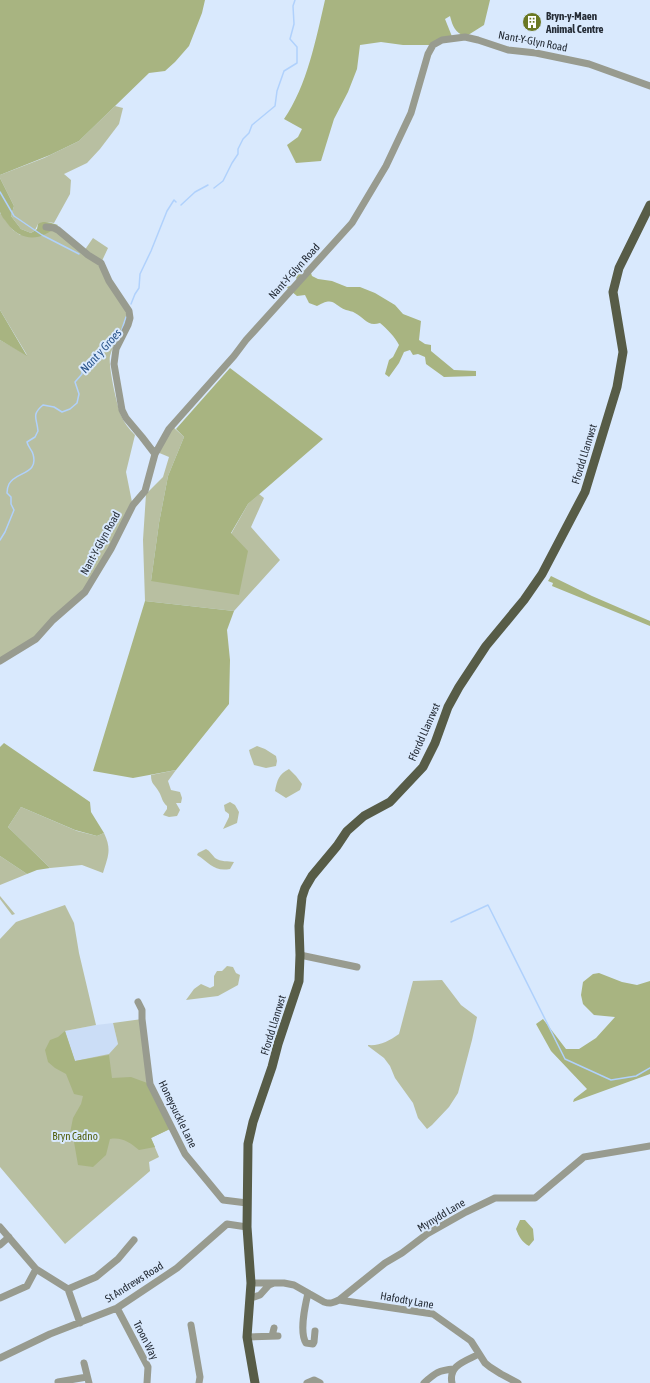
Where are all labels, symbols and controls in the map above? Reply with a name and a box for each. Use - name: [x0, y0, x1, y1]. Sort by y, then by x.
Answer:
- place label: Bryn-y-Maen Animal Centre: [545, 10, 603, 35]
- building icon: Bryn-y-Maen Animal Centre: [521, 11, 543, 33]
- street label: Nant-Y-Glyn Road: [497, 28, 569, 54]
- street label: Nant-Y-Glyn Road: [266, 241, 322, 301]
- water label: Nant y Groes: [77, 326, 125, 376]
- street label: Ffordd Llanrwst: [569, 422, 599, 486]
- street label: Nant-Y-Glyn Road: [78, 509, 122, 577]
- street label: Ffordd Llanrwst: [406, 701, 442, 763]
- street label: Ffordd Llanrwst: [258, 993, 288, 1057]
- street label: Honeysuckle Lane: [157, 1078, 199, 1150]
- park label: Bryn Cadno: [52, 1130, 98, 1142]
- street label: Mynydd Lane: [415, 1196, 467, 1234]
- street label: St Andrews Road: [103, 1259, 165, 1305]
- street label: Hafodty Lane: [379, 1289, 435, 1311]
- street label: Troon Way: [131, 1319, 161, 1362]

